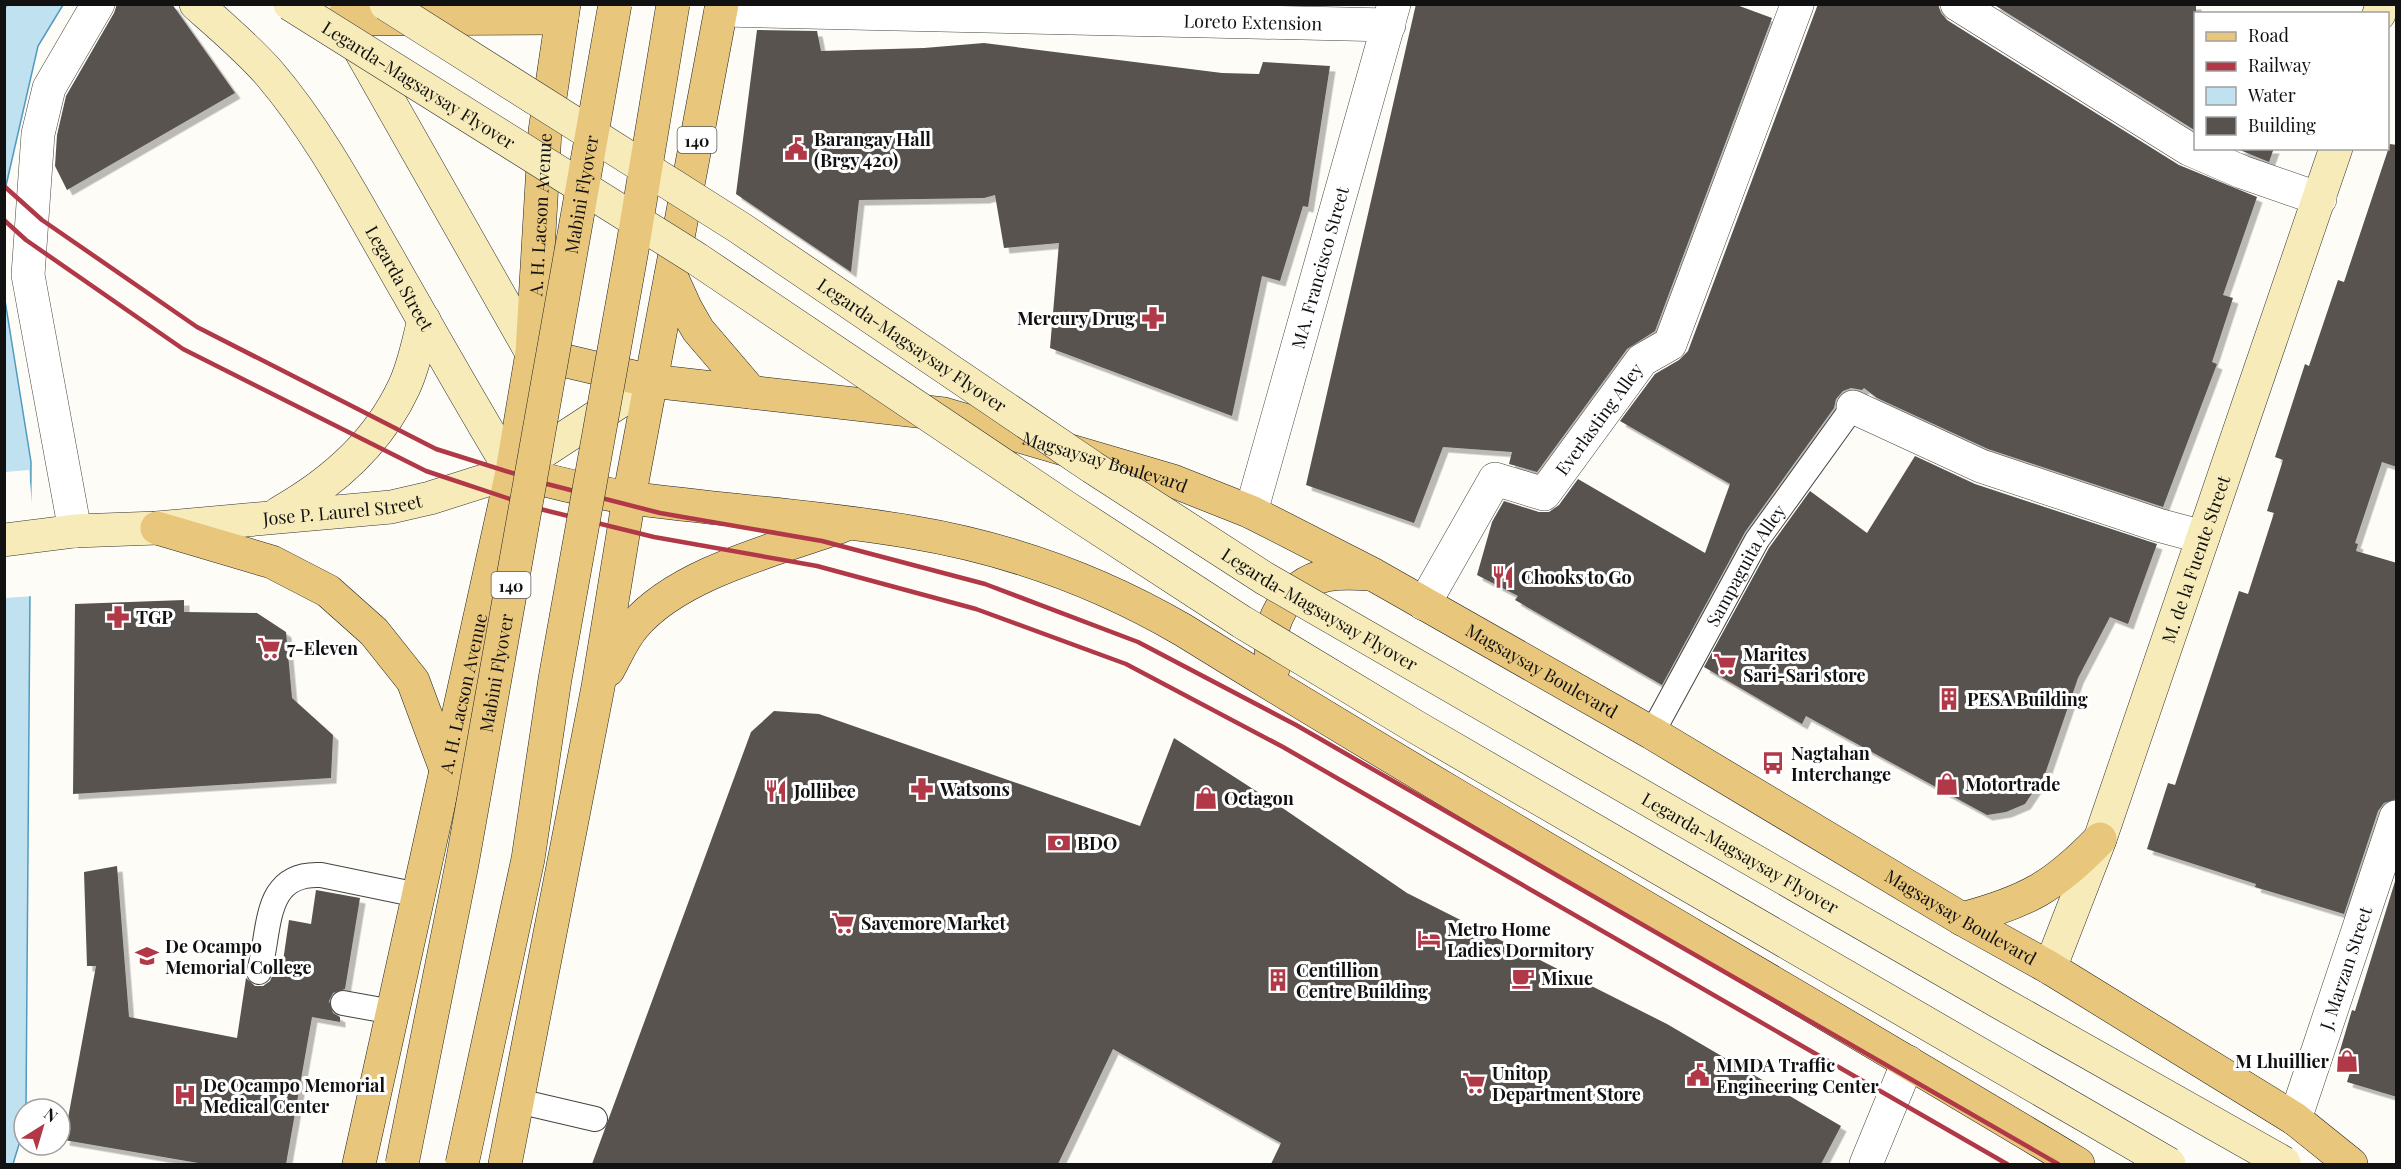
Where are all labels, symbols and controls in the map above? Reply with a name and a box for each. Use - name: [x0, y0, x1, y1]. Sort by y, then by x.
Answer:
- street label: Loreto Extension: [1183, 8, 1323, 35]
- legend: [2194, 12, 2389, 150]
- street label: Legarda-Magsaysay Flyover: [318, 15, 520, 154]
- text: Road: [2248, 23, 2289, 47]
- text: Railway: [2248, 53, 2311, 77]
- text: Water: [2247, 83, 2296, 107]
- text: Building: [2248, 113, 2316, 137]
- road number: 140: [678, 127, 716, 153]
- place label: Barangay Hall (Brgy 420): [814, 127, 931, 172]
- street label: A. H. Lacson Avenue: [523, 132, 557, 298]
- street label: Mabini Flyover: [559, 133, 603, 256]
- public building icon: Barangay Hall (Brgy 420): [783, 136, 809, 162]
- street label: MA. Francisco Street: [1286, 183, 1354, 351]
- street label: Legarda Street: [360, 221, 439, 336]
- street label: Legarda-Magsaysay Flyover: [813, 272, 1011, 418]
- pharmacy icon: Mercury Drug: [1140, 305, 1166, 331]
- place label: Mercury Drug: [1017, 306, 1135, 330]
- street label: Everlasting Alley: [1550, 358, 1648, 480]
- street label: Magsaysay Boulevard: [1020, 426, 1192, 498]
- street label: M. de la Fuente Street: [2156, 472, 2235, 646]
- street label: Jose P. Laurel Street: [261, 488, 425, 531]
- street label: Sampaguita Alley: [1700, 500, 1791, 631]
- street label: Legarda-Magsaysay Flyover: [1217, 542, 1422, 676]
- restaurant icon: Chooks to Go: [1490, 564, 1516, 590]
- place label: Chooks to Go: [1521, 565, 1632, 589]
- road number: 140: [492, 572, 530, 598]
- pharmacy icon: TGP: [105, 604, 131, 630]
- place label: TGP: [136, 605, 173, 629]
- street label: A. H. Lacson Avenue: [433, 611, 492, 777]
- street label: Mabini Flyover: [474, 612, 518, 734]
- street label: Magsaysay Boulevard: [1462, 618, 1623, 723]
- supermarket icon: 7-Eleven: [256, 635, 282, 661]
- place label: 7-Eleven: [287, 636, 358, 660]
- place label: Marites Sari-Sari store: [1743, 642, 1866, 687]
- supermarket icon: Marites Sari-Sari store: [1712, 651, 1738, 677]
- building icon: PESA Building: [1936, 686, 1962, 712]
- place label: PESA Building: [1967, 687, 2088, 711]
- place label: Nagtahan Interchange: [1791, 741, 1891, 786]
- bus stop icon: Nagtahan Interchange: [1760, 750, 1786, 776]
- shop icon: Motortrade: [1934, 771, 1960, 797]
- place label: Motortrade: [1965, 772, 2060, 796]
- pharmacy icon: Watsons: [909, 776, 935, 802]
- place label: Watsons: [939, 777, 1010, 801]
- restaurant icon: Jollibee: [763, 778, 789, 804]
- place label: Jollibee: [793, 779, 856, 803]
- shop icon: Octagon: [1193, 785, 1219, 811]
- place label: Octagon: [1224, 786, 1294, 810]
- street label: Legarda-Magsaysay Flyover: [1638, 787, 1843, 919]
- bank icon: BDO: [1046, 830, 1072, 856]
- place label: BDO: [1077, 831, 1117, 855]
- street label: Magsaysay Boulevard: [1881, 864, 2041, 970]
- street label: J. Marzan Street: [2313, 903, 2377, 1034]
- supermarket icon: Savemore Market: [830, 910, 856, 936]
- place label: Savemore Market: [861, 911, 1006, 935]
- place label: Metro Home Ladies Dormitory: [1447, 917, 1595, 962]
- hotel icon: Metro Home Ladies Dormitory: [1416, 926, 1442, 952]
- place label: De Ocampo Memorial College: [165, 934, 312, 979]
- school or university icon: De Ocampo Memorial College: [134, 943, 160, 969]
- place label: Centillion Centre Building: [1296, 958, 1428, 1003]
- cafe icon: Mixue: [1510, 965, 1536, 991]
- place label: Mixue: [1541, 966, 1593, 990]
- building icon: Centillion Centre Building: [1265, 967, 1291, 993]
- shop icon: M Lhuillier: [2334, 1048, 2360, 1074]
- place label: M Lhuillier: [2235, 1049, 2330, 1073]
- place label: MMDA Traffic Engineering Center: [1716, 1053, 1879, 1098]
- place label: Unitop Department Store: [1492, 1061, 1641, 1106]
- public building icon: MMDA Traffic Engineering Center: [1685, 1062, 1711, 1088]
- supermarket icon: Unitop Department Store: [1461, 1070, 1487, 1096]
- place label: De Ocampo Memorial Medical Center: [203, 1073, 385, 1118]
- hospital icon: De Ocampo Memorial Medical Center: [172, 1082, 198, 1108]
- north arrow: [12, 1097, 72, 1157]
- text: N: [40, 1103, 63, 1127]

